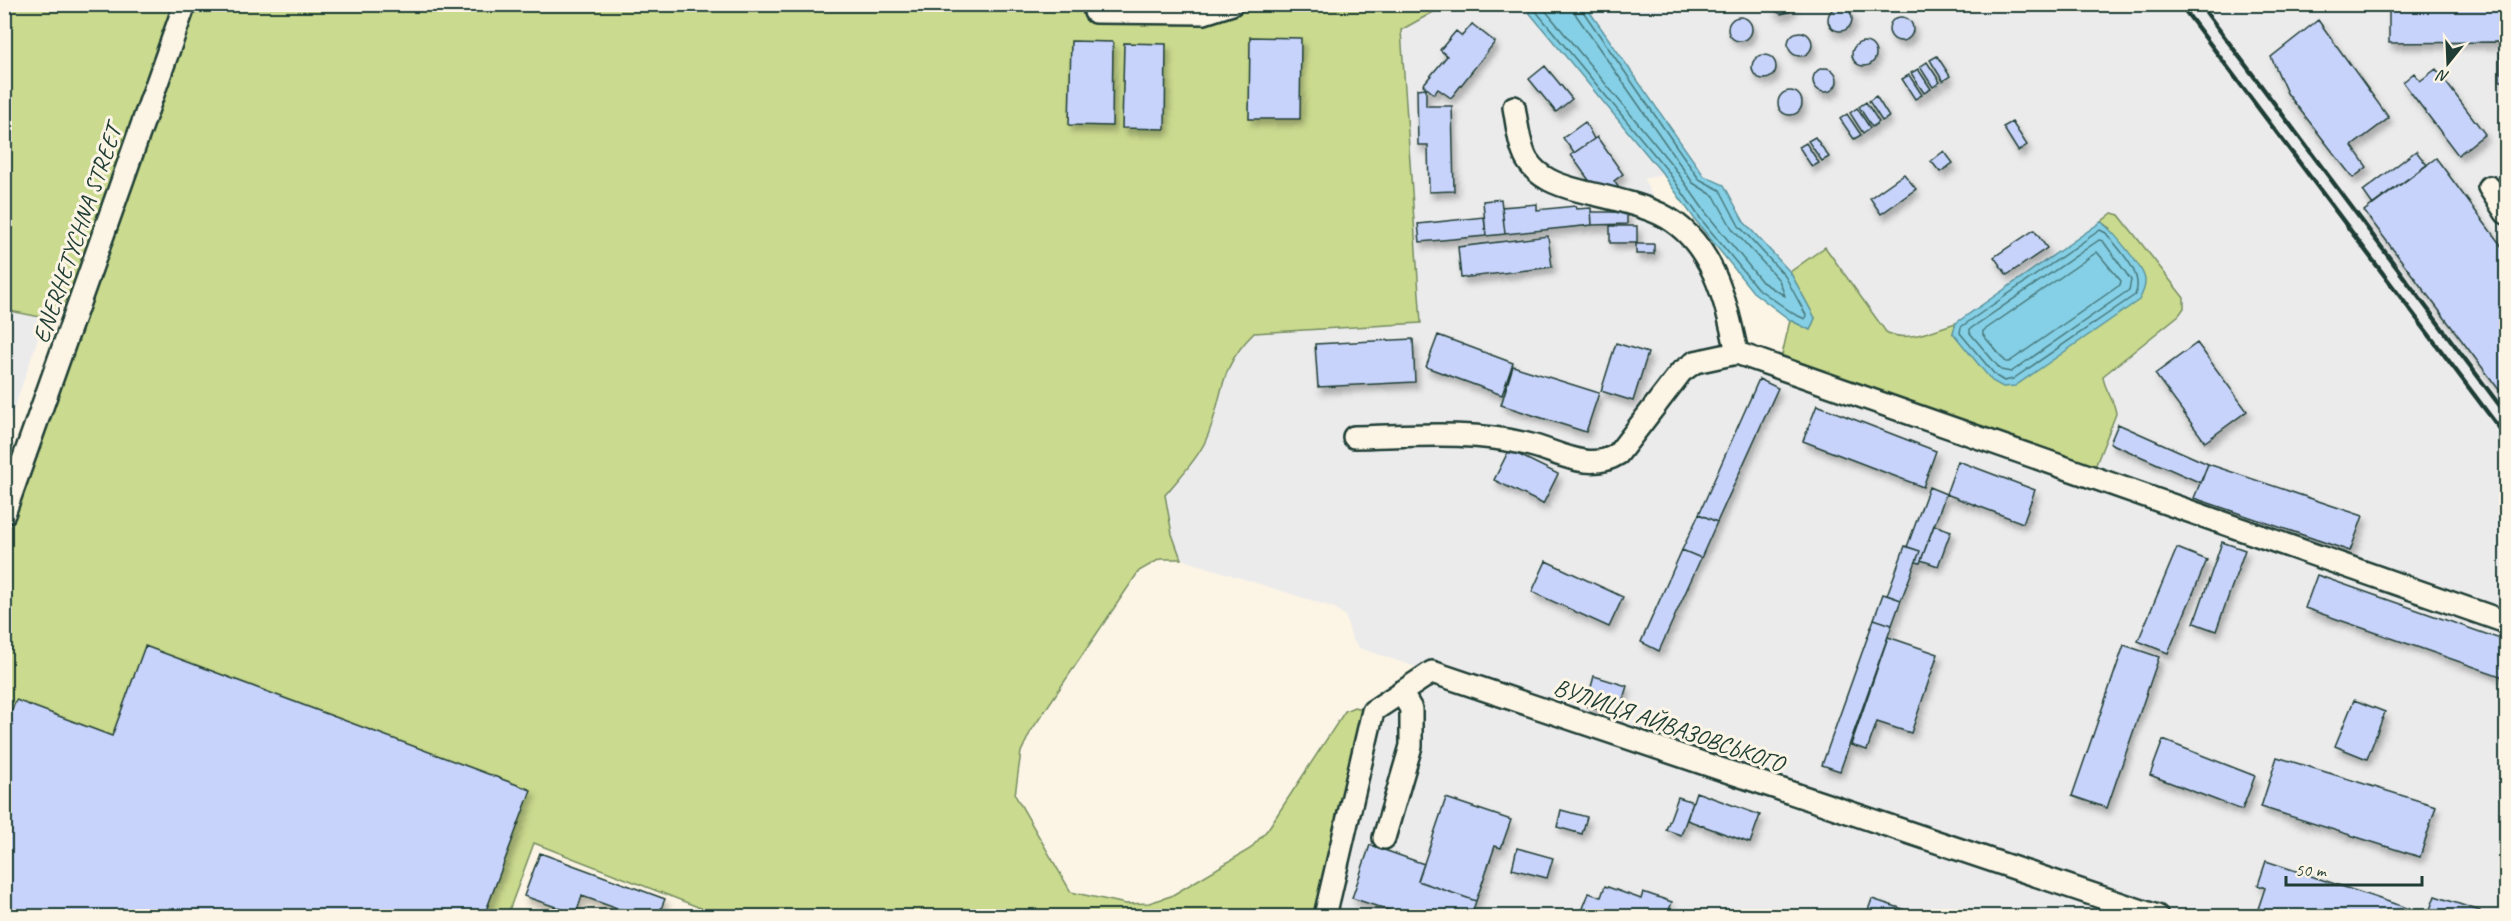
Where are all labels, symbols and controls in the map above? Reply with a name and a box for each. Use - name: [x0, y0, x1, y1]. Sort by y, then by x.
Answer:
- north arrow: [2418, 33, 2478, 93]
- text: N: [2433, 64, 2451, 87]
- street label: ENERHETYCHNA STREET: [26, 115, 130, 347]
- street label: ВУЛИЦЯ АЙВАЗОВСЬКОГО: [1550, 672, 1791, 779]
- scale bar: [2286, 849, 2422, 887]
- text: 50 m: [2295, 859, 2328, 881]

